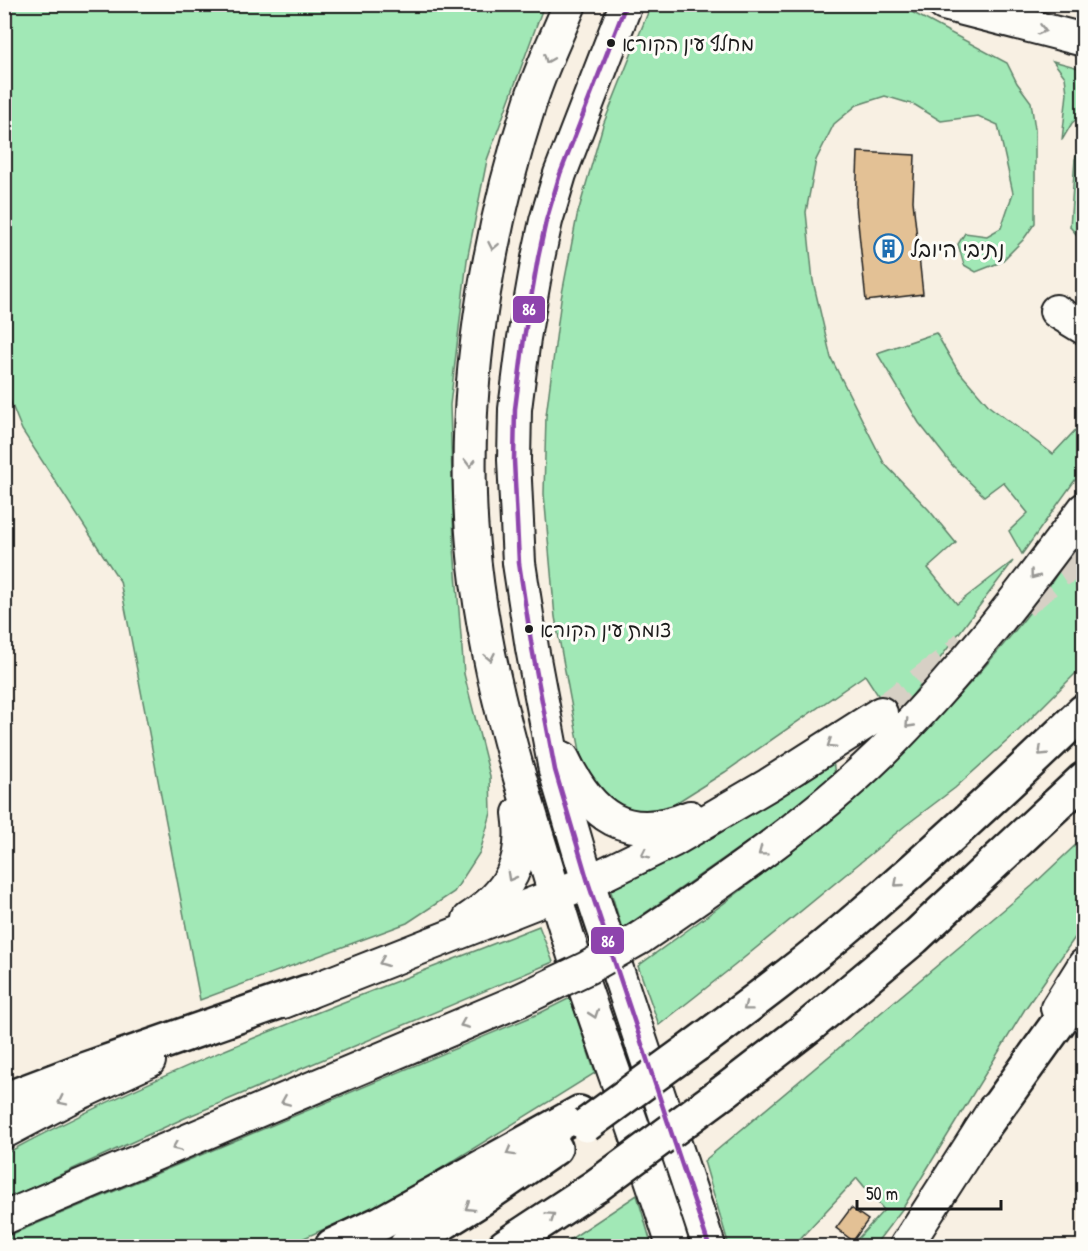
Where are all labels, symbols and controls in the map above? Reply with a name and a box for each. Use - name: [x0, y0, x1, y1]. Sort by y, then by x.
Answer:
- one-way arrow: [1036, 22, 1046, 35]
- place label: מחלף עין הקורא: [622, 30, 754, 57]
- marker: מחלף עין הקורא: [605, 37, 617, 49]
- one-way arrow: [543, 52, 555, 63]
- building icon: נתיבי היובל: [873, 233, 905, 265]
- place label: נתיבי היובל: [910, 234, 1005, 264]
- one-way arrow: [487, 240, 500, 250]
- line badge: 86: [512, 295, 546, 324]
- text: 86: [522, 298, 536, 320]
- one-way arrow: [464, 459, 476, 468]
- one-way arrow: [1030, 568, 1041, 579]
- place label: צומת עין הקורא: [540, 616, 671, 643]
- marker: צומת עין הקורא: [523, 623, 535, 635]
- one-way arrow: [483, 652, 495, 661]
- one-way arrow: [905, 717, 916, 728]
- one-way arrow: [827, 737, 838, 748]
- one-way arrow: [1038, 745, 1048, 756]
- one-way arrow: [758, 845, 769, 856]
- one-way arrow: [641, 846, 652, 858]
- one-way arrow: [506, 871, 518, 881]
- one-way arrow: [894, 876, 905, 887]
- line badge: 86: [590, 926, 625, 955]
- text: 86: [601, 930, 615, 952]
- one-way arrow: [378, 954, 388, 967]
- one-way arrow: [743, 1000, 754, 1011]
- one-way arrow: [587, 1008, 600, 1019]
- one-way arrow: [459, 1017, 470, 1029]
- one-way arrow: [58, 1094, 69, 1106]
- one-way arrow: [280, 1094, 291, 1106]
- one-way arrow: [172, 1140, 183, 1152]
- one-way arrow: [506, 1145, 516, 1156]
- scale bar: [857, 1173, 1001, 1211]
- text: 50 m: [866, 1181, 898, 1206]
- one-way arrow: [465, 1200, 475, 1212]
- one-way arrow: [544, 1213, 555, 1224]

